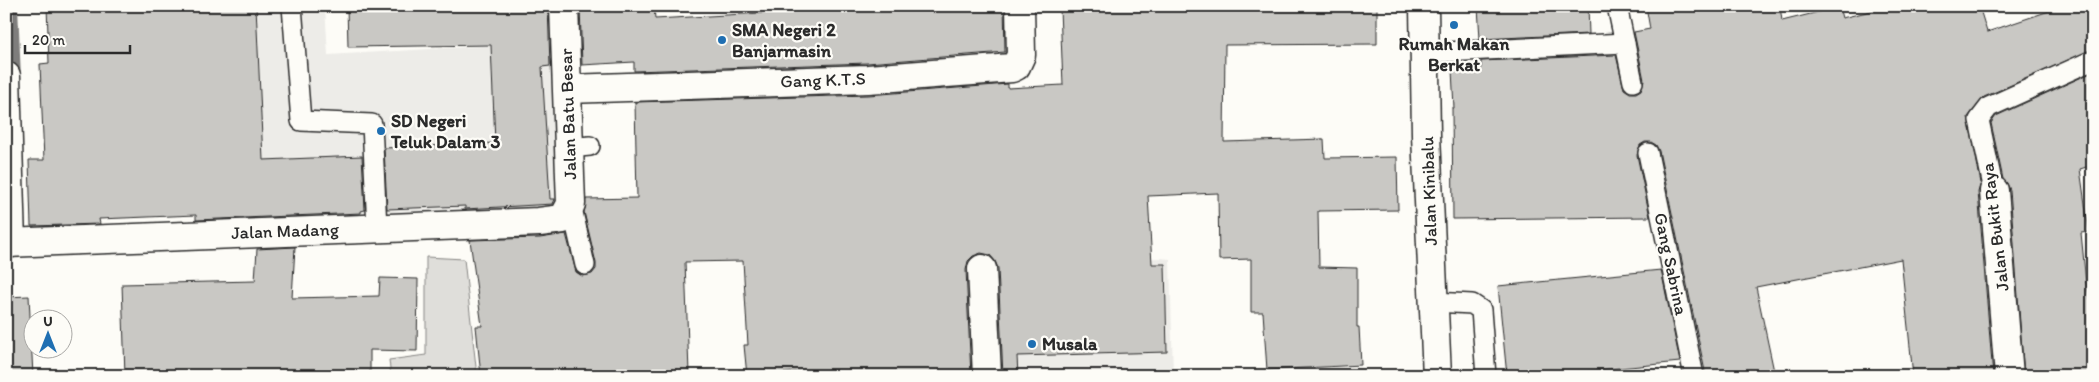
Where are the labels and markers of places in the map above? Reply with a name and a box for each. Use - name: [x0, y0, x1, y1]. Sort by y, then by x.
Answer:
- place label: SMA Negeri 2 Banjarmasin: [732, 19, 836, 62]
- marker: Rumah Makan Berkat: [1448, 19, 1460, 31]
- place label: Rumah Makan Berkat: [1399, 33, 1510, 76]
- marker: SMA Negeri 2 Banjarmasin: [716, 34, 728, 46]
- place label: SD Negeri Teluk Dalam 3: [390, 110, 500, 153]
- marker: SD Negeri Teluk Dalam 3: [375, 125, 387, 137]
- place label: Musala: [1042, 333, 1098, 355]
- marker: Musala: [1026, 338, 1038, 350]

